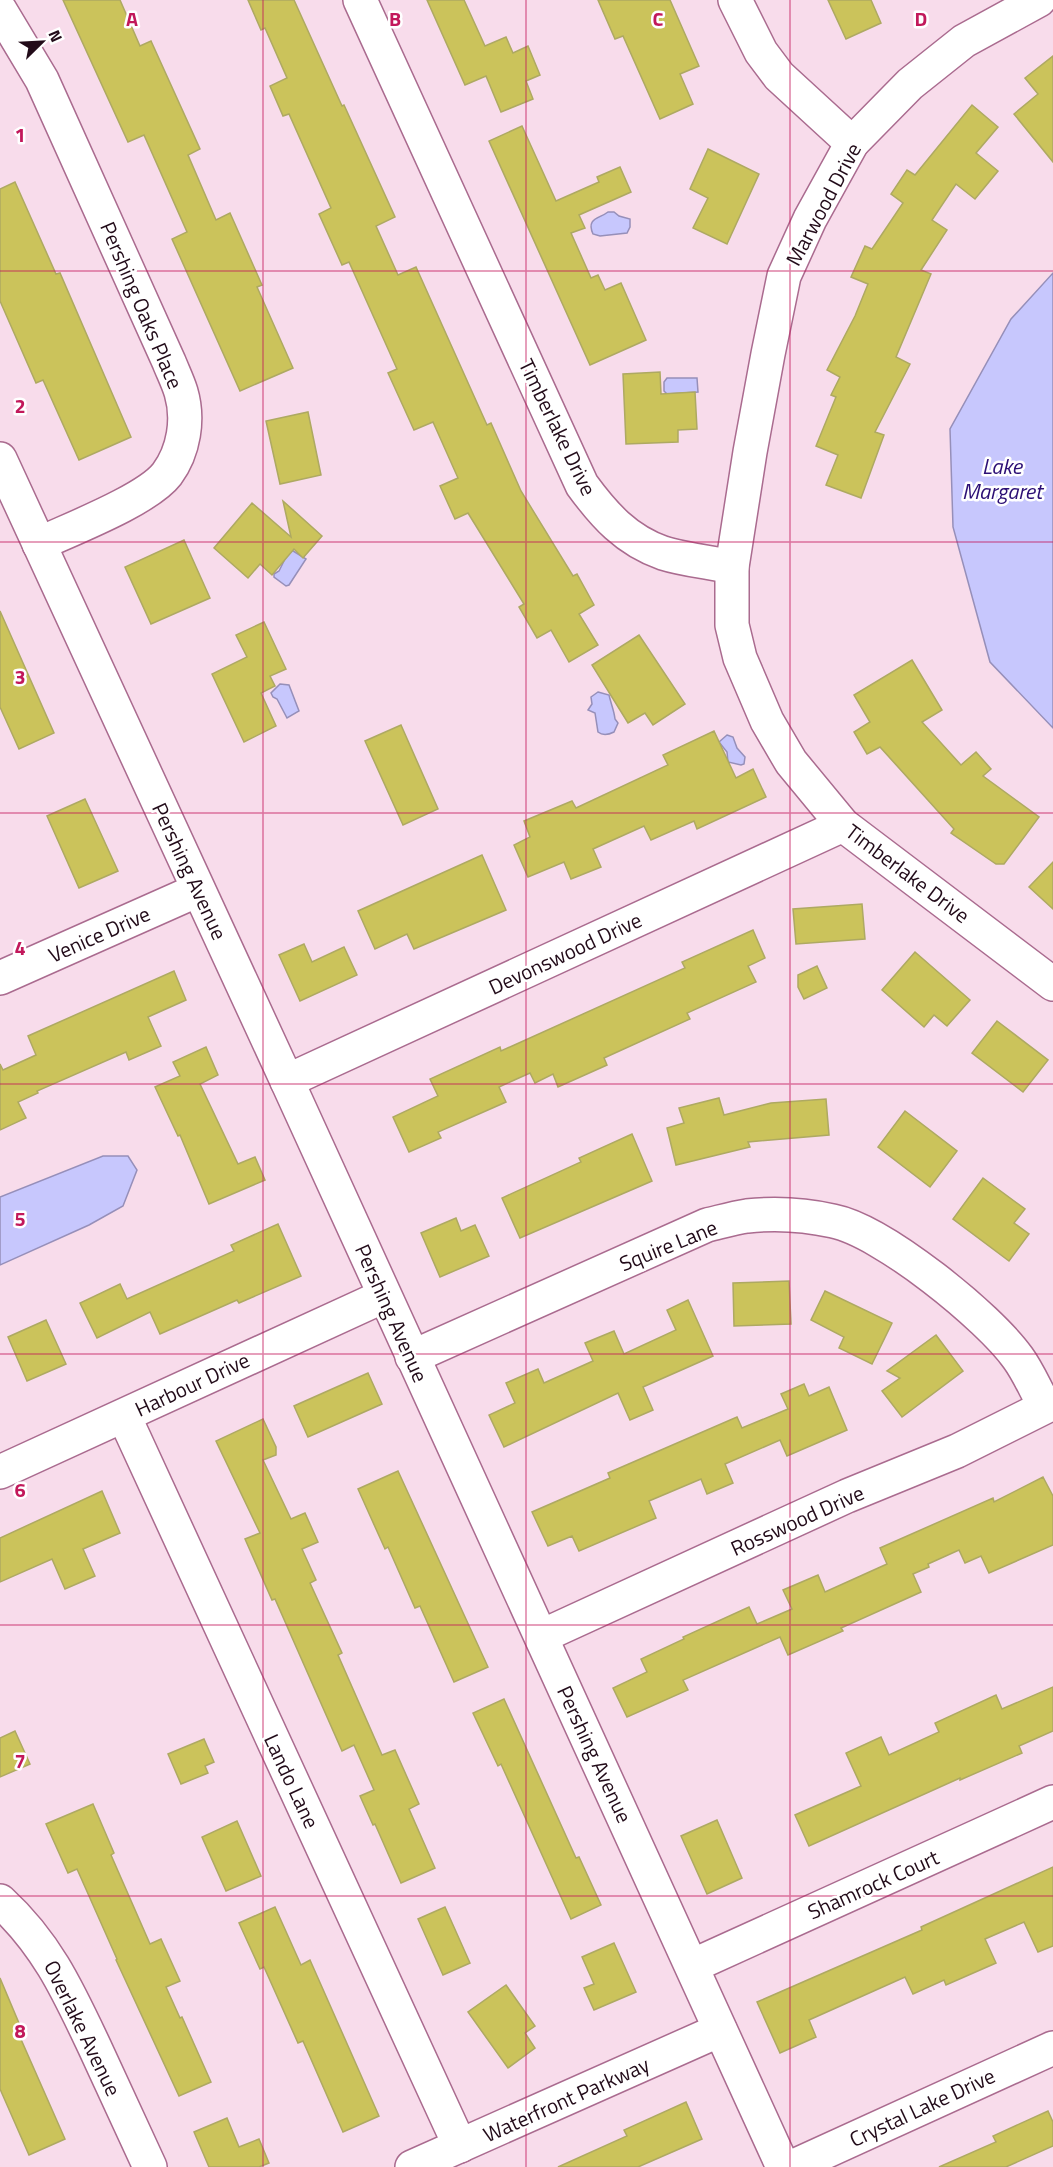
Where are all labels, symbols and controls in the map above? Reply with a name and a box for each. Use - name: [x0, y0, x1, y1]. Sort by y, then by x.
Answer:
- text: A: [126, 3, 138, 34]
- text: B: [389, 3, 401, 34]
- text: C: [653, 3, 664, 34]
- text: D: [915, 3, 927, 34]
- north arrow: [12, 12, 72, 72]
- text: N: [42, 26, 69, 46]
- text: 1: [14, 119, 26, 150]
- street label: Marwood Drive: [777, 137, 869, 271]
- street label: Pershing Oaks Place: [92, 216, 192, 394]
- street label: Timberlake Drive: [511, 353, 605, 501]
- text: 2: [14, 390, 26, 421]
- water label: Lake Margaret: [962, 449, 1045, 508]
- text: 3: [14, 661, 26, 692]
- street label: Pershing Avenue: [144, 797, 236, 945]
- street label: Timberlake Drive: [839, 816, 977, 930]
- street label: Venice Drive: [43, 897, 155, 971]
- street label: Devonswood Drive: [483, 903, 647, 1003]
- text: 4: [14, 932, 26, 963]
- text: 5: [14, 1203, 26, 1234]
- street label: Squire Lane: [614, 1211, 722, 1279]
- street label: Pershing Avenue: [347, 1239, 437, 1387]
- street label: Harbour Drive: [129, 1343, 255, 1425]
- text: 6: [14, 1474, 26, 1505]
- street label: Rosswood Drive: [725, 1476, 869, 1564]
- street label: Pershing Avenue: [549, 1680, 641, 1828]
- street label: Lando Lane: [256, 1728, 328, 1834]
- text: 7: [14, 1745, 26, 1776]
- street label: Shamrock Court: [802, 1840, 944, 1927]
- street label: Overlake Avenue: [36, 1955, 130, 2101]
- text: 8: [14, 2015, 26, 2046]
- street label: Waterfront Parkway: [478, 2048, 654, 2150]
- street label: Crystal Lake Drive: [844, 2059, 1000, 2155]

